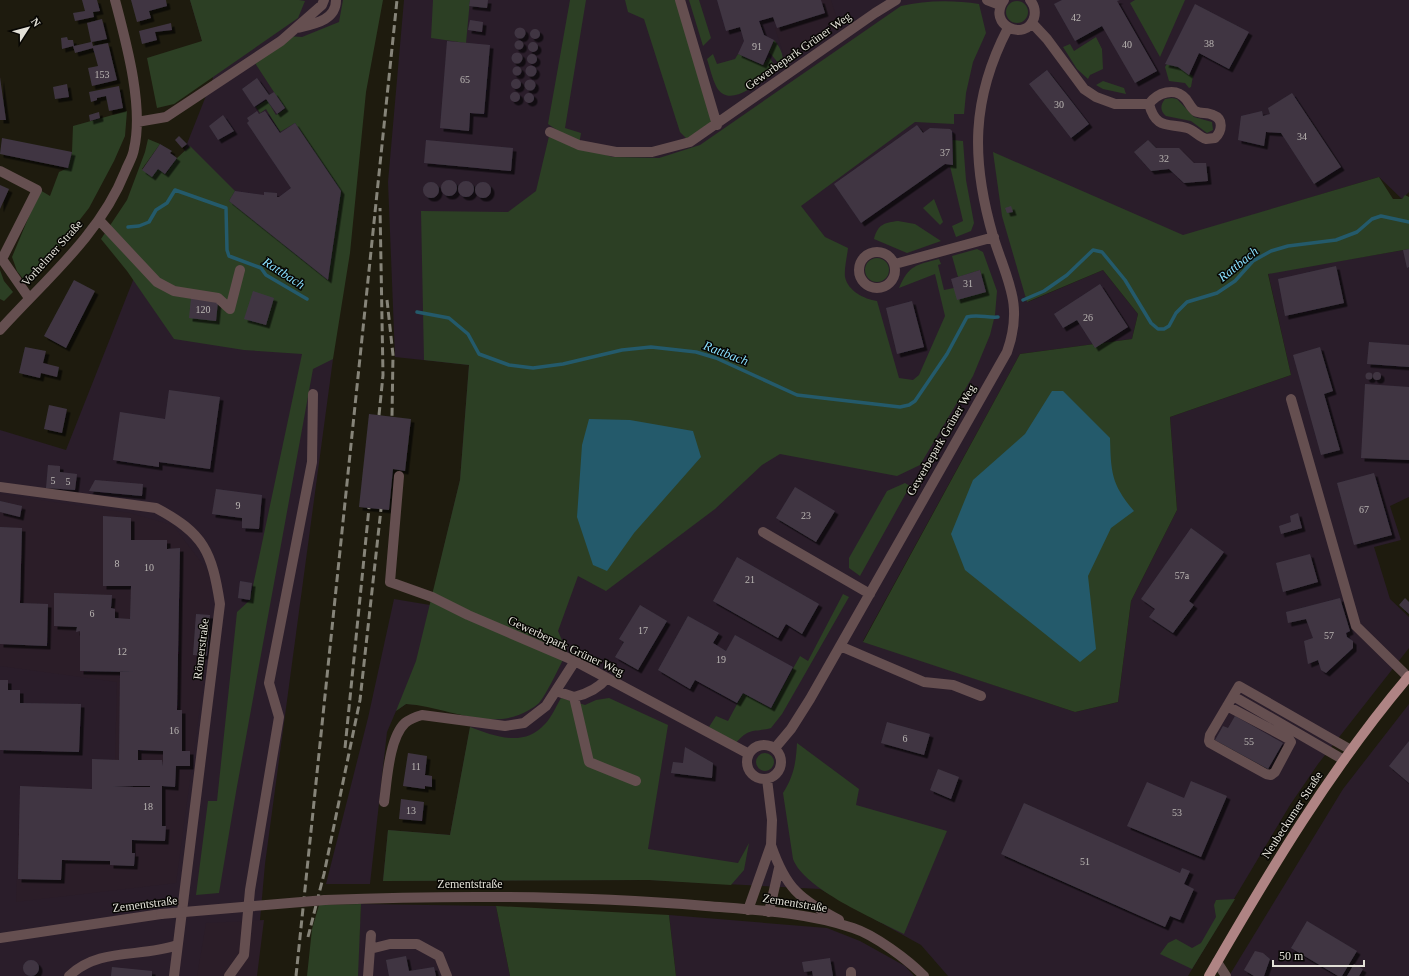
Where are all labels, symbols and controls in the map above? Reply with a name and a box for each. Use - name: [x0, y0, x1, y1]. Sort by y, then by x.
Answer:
- north arrow: [8, 8, 48, 48]
- street label: Gewerbepark Grüner Weg: [742, 9, 854, 93]
- house number: 42: [1071, 12, 1081, 23]
- text: N: [29, 15, 43, 29]
- house number: 38: [1204, 38, 1214, 49]
- house number: 40: [1122, 39, 1132, 50]
- house number: 91: [752, 41, 762, 52]
- house number: 153: [95, 69, 110, 80]
- house number: 65: [460, 74, 470, 85]
- house number: 30: [1054, 99, 1064, 110]
- house number: 34: [1297, 131, 1307, 142]
- house number: 37: [940, 147, 950, 158]
- house number: 32: [1159, 153, 1169, 164]
- street label: Vorhelmer Straße: [19, 217, 85, 289]
- water label: Rattbach: [1214, 243, 1261, 285]
- water label: Rattbach: [259, 253, 308, 292]
- house number: 31: [963, 278, 973, 289]
- house number: 120: [196, 304, 211, 315]
- house number: 26: [1083, 312, 1093, 323]
- water label: Rattbach: [700, 337, 751, 368]
- street label: Gewerbepark Grüner Weg: [903, 382, 979, 498]
- house number: 5: [51, 475, 56, 486]
- house number: 5: [66, 476, 71, 487]
- house number: 9: [236, 500, 241, 511]
- house number: 67: [1359, 504, 1369, 515]
- house number: 23: [801, 510, 811, 521]
- house number: 8: [115, 558, 120, 569]
- house number: 10: [144, 562, 154, 573]
- house number: 57a: [1175, 570, 1190, 581]
- house number: 21: [745, 574, 755, 585]
- house number: 6: [90, 608, 95, 619]
- street label: Gewerbepark Grüner Weg: [506, 613, 626, 679]
- street label: Römerstraße: [190, 618, 212, 680]
- house number: 17: [638, 625, 648, 636]
- house number: 57: [1324, 630, 1334, 641]
- house number: 12: [117, 646, 127, 657]
- house number: 19: [716, 654, 726, 665]
- house number: 16: [169, 725, 179, 736]
- house number: 6: [903, 733, 908, 744]
- house number: 55: [1244, 736, 1254, 747]
- house number: 11: [411, 761, 421, 772]
- street label: Neubeckumer Straße: [1259, 769, 1325, 861]
- house number: 18: [143, 801, 153, 812]
- house number: 13: [406, 805, 416, 816]
- house number: 53: [1172, 807, 1182, 818]
- house number: 51: [1080, 856, 1090, 867]
- street label: Zementstraße: [437, 877, 503, 891]
- street label: Zementstraße: [762, 891, 828, 915]
- street label: Zementstraße: [112, 893, 178, 915]
- scale bar: [1273, 942, 1364, 968]
- text: 50 m: [1279, 949, 1304, 963]

